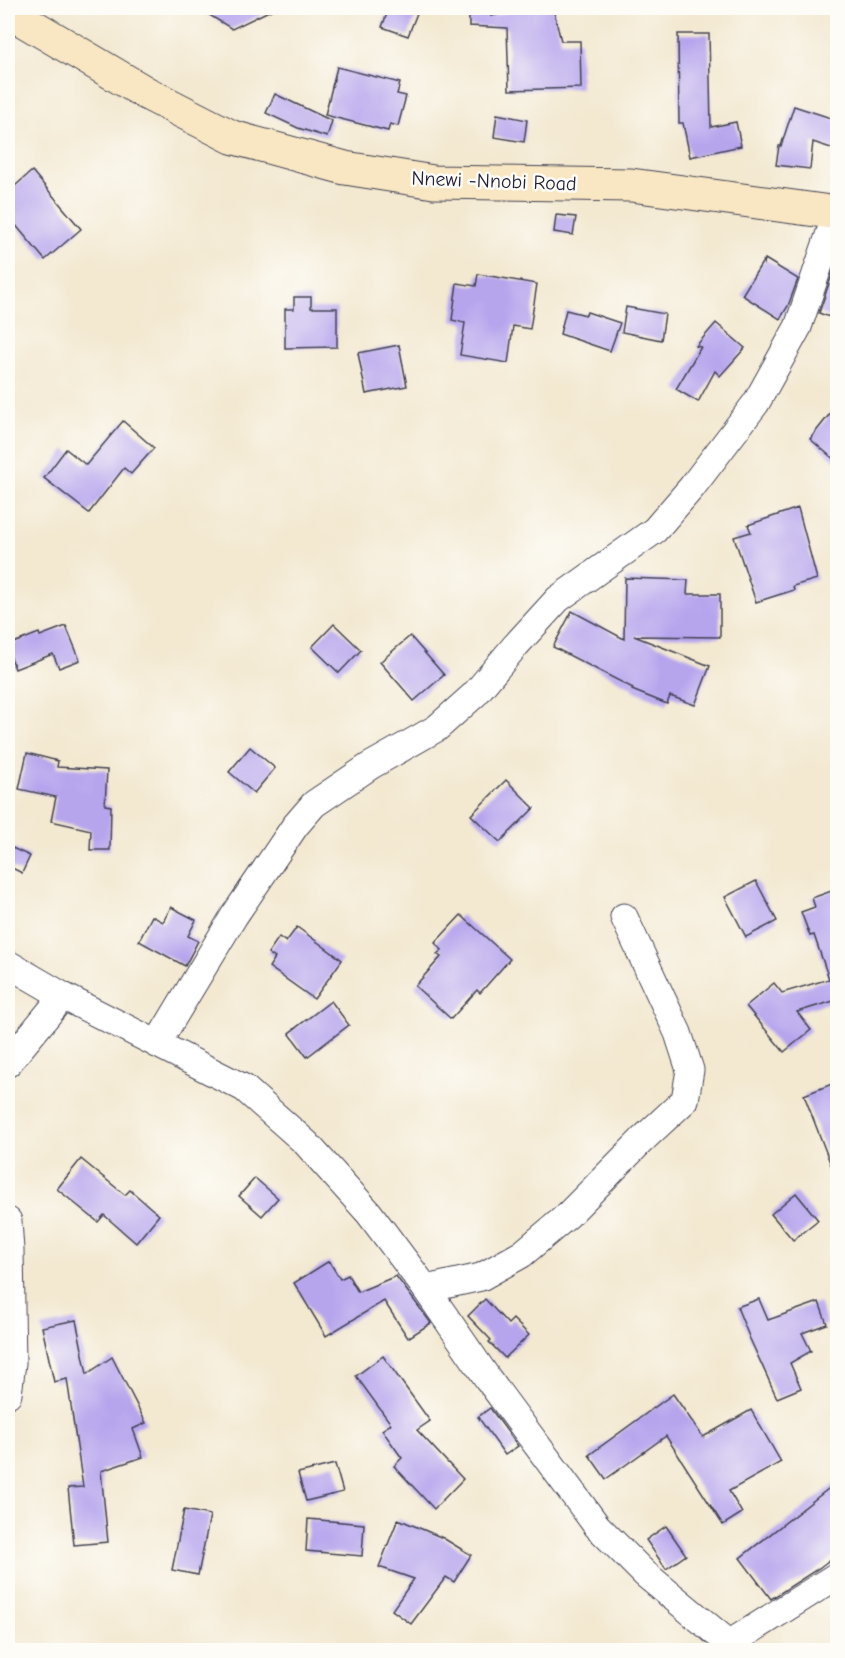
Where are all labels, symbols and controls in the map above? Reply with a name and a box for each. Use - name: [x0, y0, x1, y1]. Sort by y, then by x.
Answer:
- street label: Nnewi -Nnobi Road: [411, 167, 577, 195]

